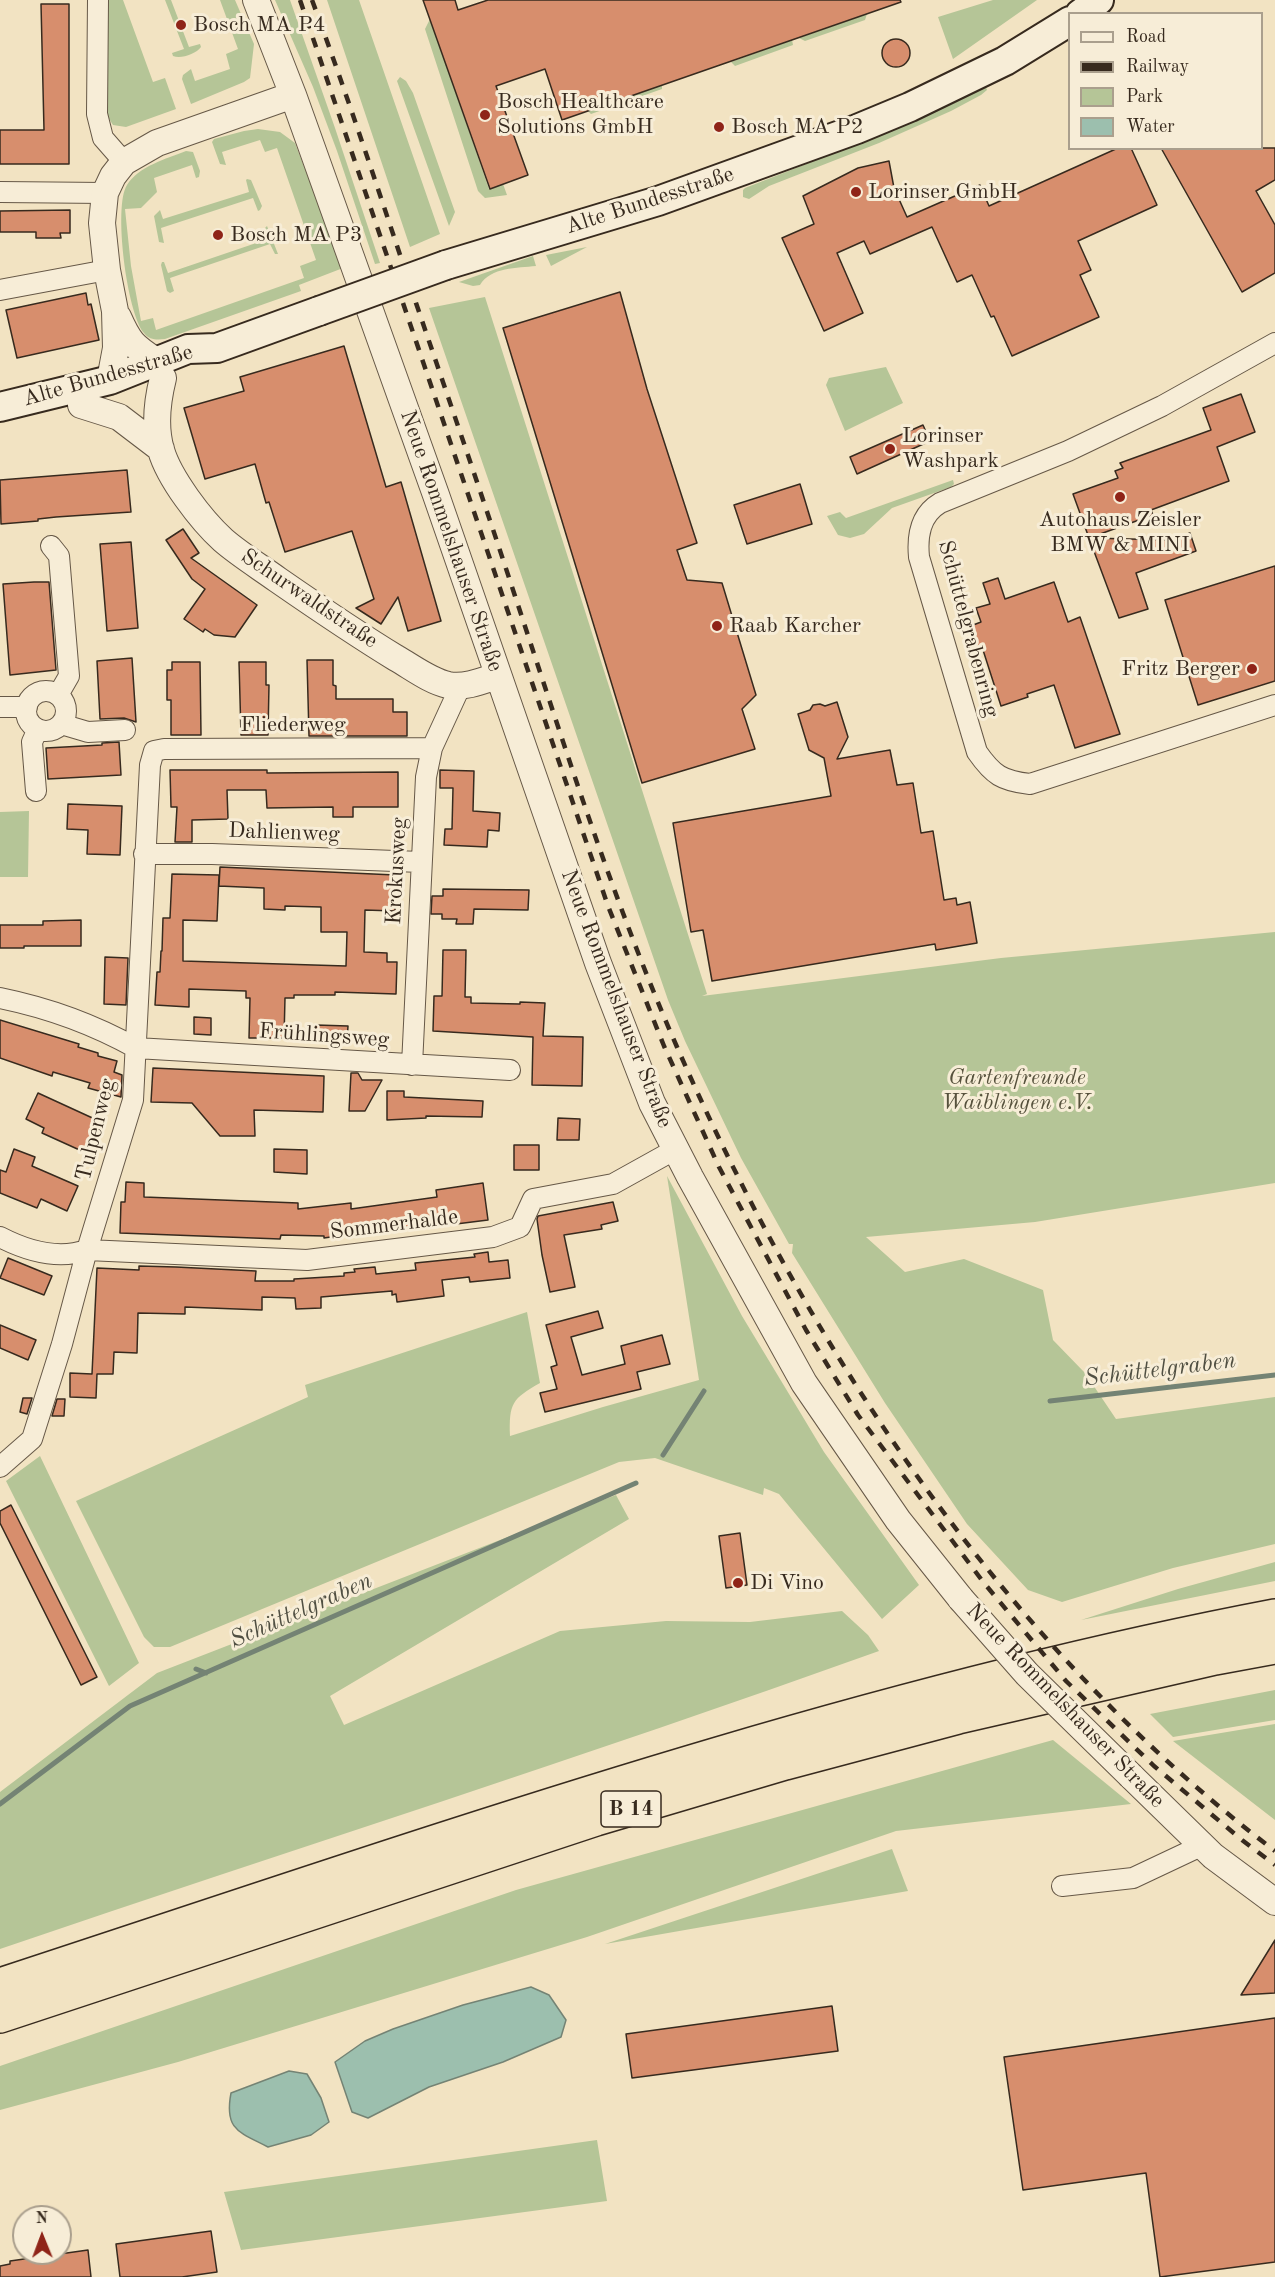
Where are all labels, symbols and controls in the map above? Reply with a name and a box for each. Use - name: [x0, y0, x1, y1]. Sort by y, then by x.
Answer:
- place label: Bosch MA P4: [193, 12, 325, 38]
- legend: [1068, 12, 1263, 150]
- marker: Bosch MA P4: [174, 18, 188, 32]
- text: Road: [1126, 28, 1166, 46]
- text: Railway: [1126, 58, 1189, 76]
- text: Park: [1126, 88, 1163, 106]
- place label: Bosch Healthcare Solutions GmbH: [497, 89, 664, 140]
- marker: Bosch Healthcare Solutions GmbH: [478, 108, 492, 122]
- place label: Bosch MA P2: [731, 114, 863, 140]
- text: Water: [1126, 118, 1175, 136]
- marker: Bosch MA P2: [712, 120, 726, 134]
- street label: Alte Bundesstraße: [562, 161, 738, 241]
- place label: Lorinser GmbH: [868, 179, 1017, 205]
- marker: Lorinser GmbH: [849, 185, 863, 199]
- place label: Bosch MA P3: [230, 222, 362, 248]
- marker: Bosch MA P3: [211, 228, 225, 242]
- street label: Alte Bundesstraße: [20, 339, 196, 413]
- street label: Neue Rommelshauser Straße: [394, 407, 508, 675]
- place label: Lorinser Washpark: [902, 423, 999, 475]
- marker: Lorinser Washpark: [883, 442, 897, 456]
- marker: Autohaus Zeisler BMW & MINI: [1113, 490, 1127, 504]
- place label: Autohaus Zeisler BMW & MINI: [1039, 507, 1201, 558]
- street label: Schüttelgrabenring: [932, 538, 1004, 720]
- street label: Schurwaldstraße: [236, 543, 382, 655]
- place label: Raab Karcher: [729, 613, 861, 639]
- marker: Raab Karcher: [710, 619, 724, 633]
- place label: Fritz Berger: [1121, 656, 1240, 682]
- marker: Fritz Berger: [1245, 662, 1259, 676]
- street label: Fliederweg: [240, 712, 346, 738]
- street label: Krokusweg: [381, 817, 413, 925]
- street label: Dahlienweg: [228, 818, 340, 848]
- street label: Neue Rommelshauser Straße: [554, 866, 678, 1132]
- street label: Frühlingsweg: [258, 1018, 390, 1054]
- park label: Gartenfreunde Waiblingen e.V.: [942, 1065, 1092, 1116]
- street label: Tulpenweg: [71, 1076, 121, 1184]
- street label: Sommerhalde: [328, 1204, 460, 1246]
- water label: Schüttelgraben: [1082, 1346, 1238, 1394]
- water label: Schüttelgraben: [225, 1567, 377, 1655]
- place label: Di Vino: [750, 1570, 824, 1596]
- marker: Di Vino: [731, 1576, 745, 1590]
- street label: Neue Rommelshauser Straße: [960, 1598, 1170, 1814]
- road number: B 14: [601, 1791, 661, 1827]
- north arrow: [12, 2205, 72, 2265]
- text: N: [35, 2211, 48, 2227]

